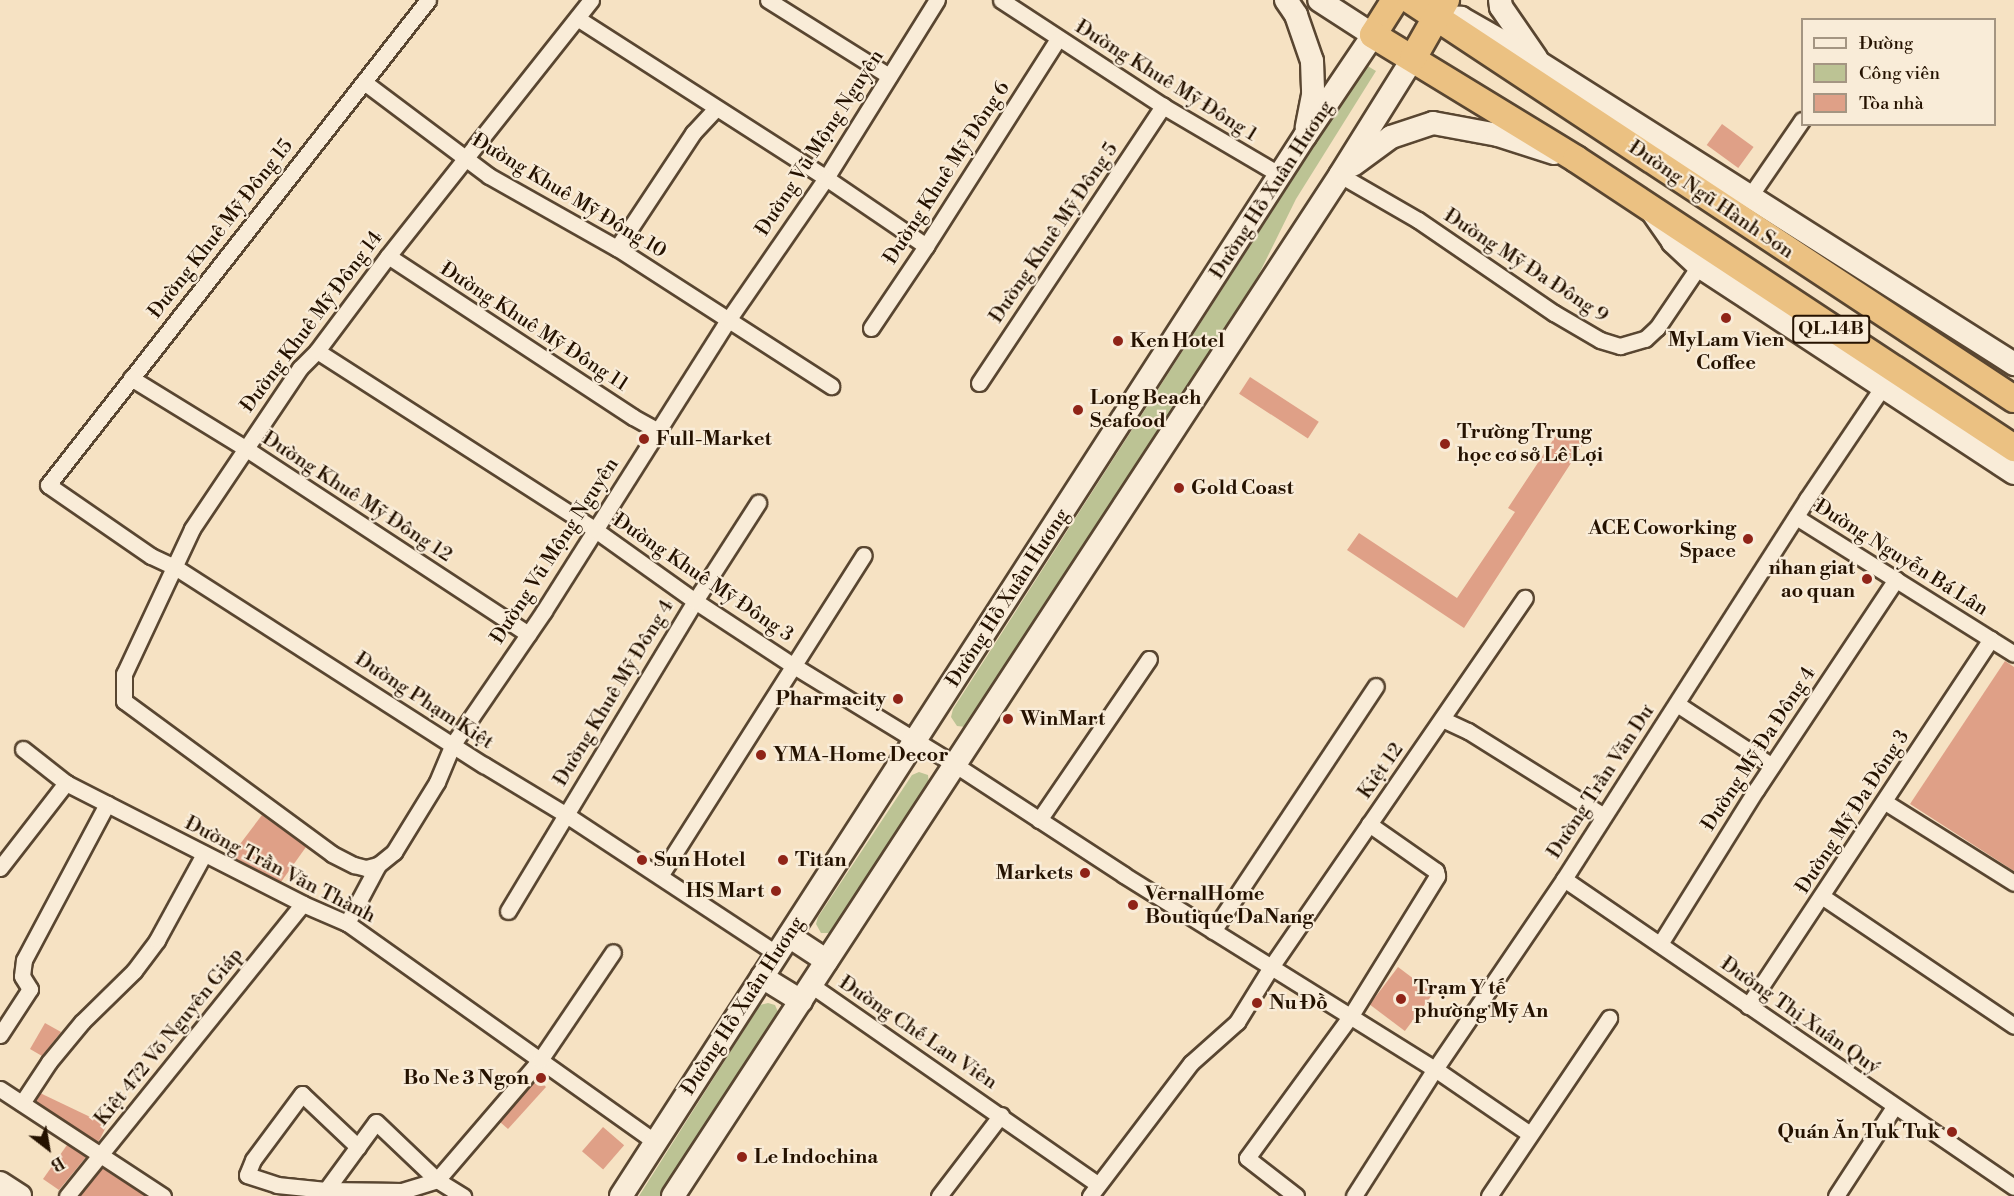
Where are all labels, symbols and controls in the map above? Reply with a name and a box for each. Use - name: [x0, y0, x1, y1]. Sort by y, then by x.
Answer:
- street label: Đường Khuê Mỹ Đông 1: [1071, 15, 1261, 147]
- legend: [1801, 18, 1996, 126]
- text: Đường: [1859, 32, 1913, 55]
- street label: Đường Vũ Mộng Nguyên: [751, 46, 889, 240]
- text: Công viên: [1859, 62, 1940, 85]
- street label: Đường Khuê Mỹ Đông 6: [879, 77, 1015, 269]
- text: Tòa nhà: [1859, 92, 1924, 115]
- street label: Đường Hồ Xuân Hương: [1205, 96, 1339, 284]
- street label: Đường Khuê Mỹ Đông 10: [467, 128, 671, 264]
- street label: Đường Khuê Mỹ Đông 15: [144, 135, 298, 323]
- street label: Đường Ngũ Hành Sơn: [1624, 136, 1798, 264]
- street label: Đường Khuê Mỹ Đông 5: [985, 138, 1123, 328]
- street label: Đường Mỹ Đa Đông 9: [1439, 204, 1613, 328]
- street label: Đường Khuê Mỹ Đông 14: [236, 226, 388, 418]
- street label: Đường Khuê Mỹ Đông 11: [436, 257, 632, 397]
- marker: MyLam Vien Coffee: [1719, 311, 1733, 325]
- road number: QL.14B: [1792, 314, 1870, 344]
- place label: MyLam Vien Coffee: [1668, 328, 1784, 375]
- place label: Ken Hotel: [1130, 329, 1225, 353]
- marker: Ken Hotel: [1111, 334, 1125, 348]
- place label: Long Beach Seafood: [1090, 386, 1201, 433]
- marker: Long Beach Seafood: [1071, 403, 1085, 417]
- place label: Trường Trung học cơ sở Lê Lợi: [1457, 420, 1603, 467]
- street label: Đường Khuê Mỹ Đông 12: [257, 427, 457, 567]
- place label: Full-Market: [656, 427, 771, 451]
- marker: Full-Market: [637, 432, 651, 446]
- marker: Trường Trung học cơ sở Lê Lợi: [1438, 437, 1452, 451]
- street label: Đường Vũ Mộng Nguyên: [486, 454, 624, 648]
- place label: Gold Coast: [1191, 476, 1294, 500]
- marker: Gold Coast: [1172, 481, 1186, 495]
- street label: Đường Nguyễn Bá Lân: [1810, 495, 1992, 621]
- street label: Đường Hồ Xuân Hương: [941, 504, 1075, 692]
- street label: Đường Khuê Mỹ Đông 3: [608, 509, 798, 647]
- place label: ACE Coworking Space: [1588, 516, 1736, 563]
- marker: ACE Coworking Space: [1741, 532, 1755, 546]
- place label: nhan giat ao quan: [1768, 556, 1855, 603]
- marker: nhan giat ao quan: [1860, 572, 1874, 586]
- street label: Đường Khuê Mỹ Đông 4: [549, 595, 679, 791]
- street label: Đường Phạm Kiệt: [350, 647, 498, 755]
- street label: Đường Mỹ Đa Đông 4: [1697, 662, 1821, 836]
- place label: Pharmacity: [775, 687, 886, 711]
- marker: Pharmacity: [891, 692, 905, 706]
- street label: Đường Trần Văn Dư: [1542, 701, 1660, 863]
- place label: WinMart: [1020, 707, 1105, 731]
- marker: WinMart: [1001, 712, 1015, 726]
- street label: Đường Mỹ Đa Đông 3: [1791, 726, 1915, 898]
- street label: Kiệt 12: [1353, 738, 1409, 804]
- place label: YMA-Home Decor: [773, 743, 948, 767]
- marker: YMA-Home Decor: [754, 748, 768, 762]
- street label: Đường Trần Văn Thành: [181, 811, 379, 929]
- place label: Sun Hotel: [654, 848, 746, 872]
- place label: Titan: [795, 848, 847, 872]
- marker: Sun Hotel: [635, 853, 649, 867]
- marker: Titan: [776, 853, 790, 867]
- place label: Markets: [995, 861, 1073, 885]
- marker: Markets: [1078, 866, 1092, 880]
- place label: HS Mart: [686, 879, 764, 903]
- place label: VernalHome Boutique DaNang: [1145, 882, 1314, 929]
- marker: HS Mart: [769, 884, 783, 898]
- marker: VernalHome Boutique DaNang: [1126, 898, 1140, 912]
- street label: Đường Hồ Xuân Hương: [676, 912, 810, 1100]
- street label: Kiệt 472 Võ Nguyên Giáp: [90, 943, 248, 1131]
- street label: Đường Thị Xuân Quý: [1716, 952, 1884, 1080]
- street label: Đường Chế Lan Viên: [834, 971, 1002, 1095]
- place label: Trạm Y tế phường Mỹ An: [1414, 976, 1548, 1023]
- marker: Trạm Y tế phường Mỹ An: [1392, 990, 1410, 1008]
- place label: Nu Đồ: [1269, 991, 1328, 1015]
- marker: Nu Đồ: [1250, 996, 1264, 1010]
- place label: Bo Ne 3 Ngon: [403, 1066, 529, 1090]
- marker: Bo Ne 3 Ngon: [534, 1071, 548, 1085]
- north arrow: [18, 1118, 78, 1178]
- place label: Quán Ăn Tuk Tuk: [1777, 1120, 1940, 1144]
- marker: Quán Ăn Tuk Tuk: [1945, 1125, 1959, 1139]
- place label: Le Indochina: [754, 1145, 878, 1169]
- marker: Le Indochina: [735, 1150, 749, 1164]
- text: B: [47, 1152, 68, 1175]

